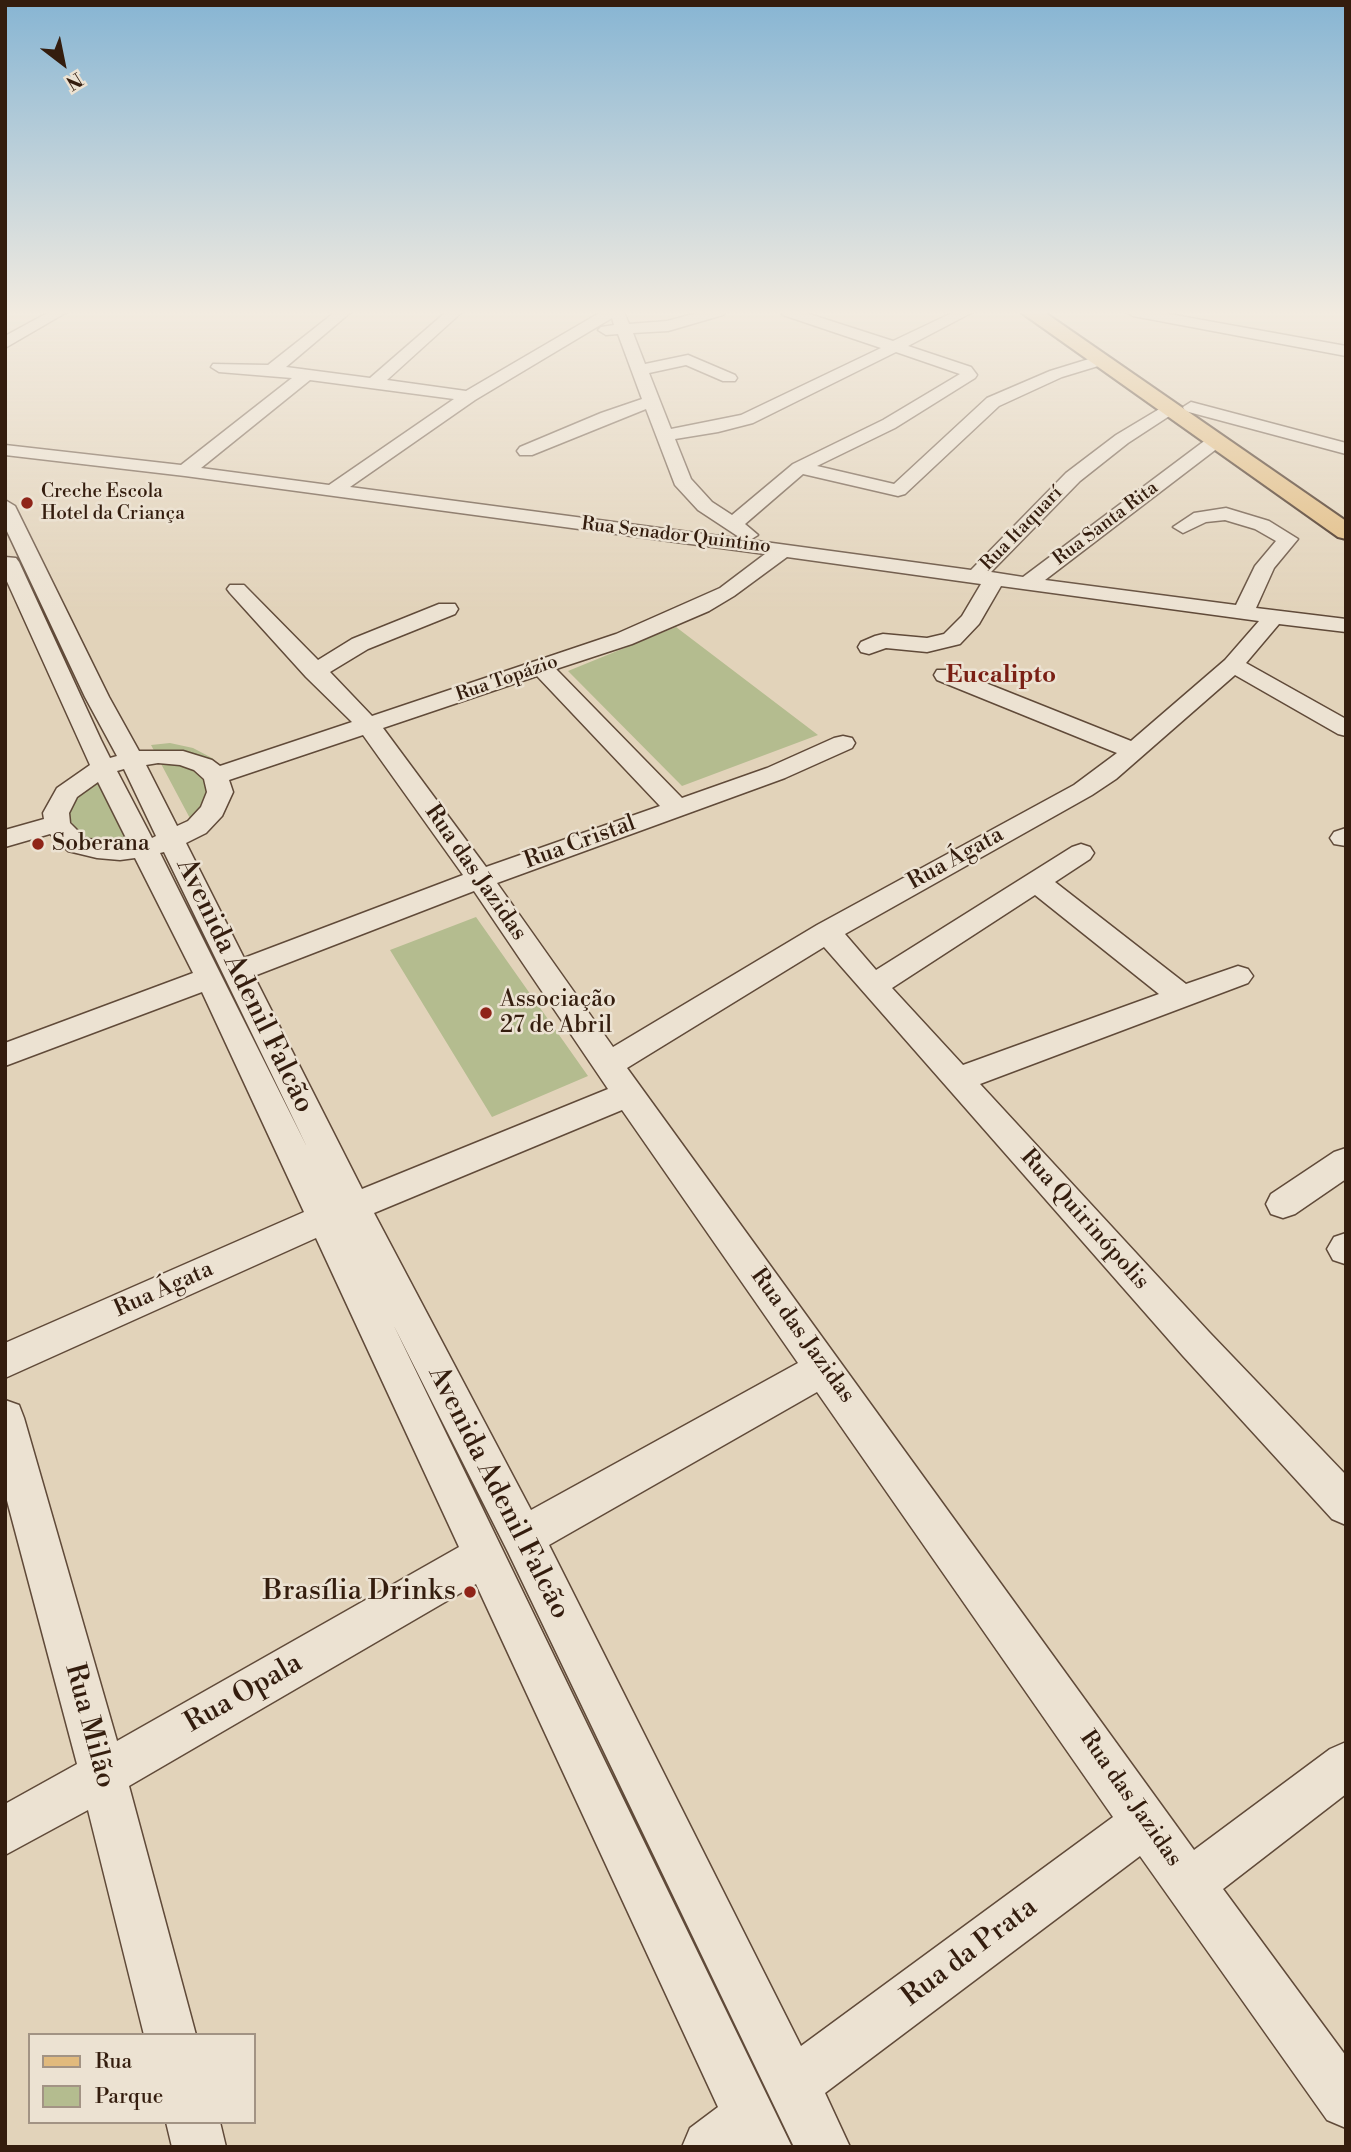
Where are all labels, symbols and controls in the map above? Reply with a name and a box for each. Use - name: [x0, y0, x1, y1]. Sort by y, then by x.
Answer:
- north arrow: [28, 28, 98, 98]
- text: N: [61, 67, 87, 95]
- street label: Rua Santa Rita: [1049, 477, 1163, 571]
- place label: Creche Escola Hotel da Criança: [41, 481, 185, 525]
- street label: Rua Itaquarí: [976, 482, 1068, 576]
- marker: Creche Escola Hotel da Criança: [19, 495, 35, 511]
- street label: Rua Senador Quintino: [580, 513, 772, 559]
- street label: Rua Topázio: [453, 651, 561, 707]
- district label: Eucalipto: [946, 662, 1056, 690]
- street label: Rua das Jazidas: [418, 800, 532, 946]
- street label: Rua Cristal: [521, 810, 639, 876]
- street label: Rua Ágata: [903, 821, 1009, 897]
- place label: Soberana: [52, 830, 150, 858]
- marker: Soberana: [30, 836, 46, 852]
- street label: Avenida Adenil Falcão: [168, 853, 320, 1119]
- place label: Associação 27 de Abril: [500, 986, 616, 1040]
- marker: Associação 27 de Abril: [478, 1005, 494, 1021]
- street label: Rua Quirinópolis: [1014, 1144, 1154, 1296]
- street label: Rua Ágata: [110, 1256, 218, 1324]
- street label: Rua das Jazidas: [744, 1263, 860, 1409]
- street label: Avenida Adenil Falcão: [420, 1361, 576, 1625]
- place label: Brasília Drinks: [263, 1575, 456, 1609]
- marker: Brasília Drinks: [462, 1584, 478, 1600]
- street label: Rua Opala: [179, 1647, 309, 1741]
- street label: Rua Milão: [56, 1660, 122, 1792]
- street label: Rua das Jazidas: [1073, 1726, 1187, 1872]
- street label: Rua da Prata: [896, 1891, 1044, 2015]
- legend: [28, 2033, 256, 2124]
- text: Rua: [95, 2049, 132, 2075]
- text: Parque: [95, 2084, 163, 2110]

